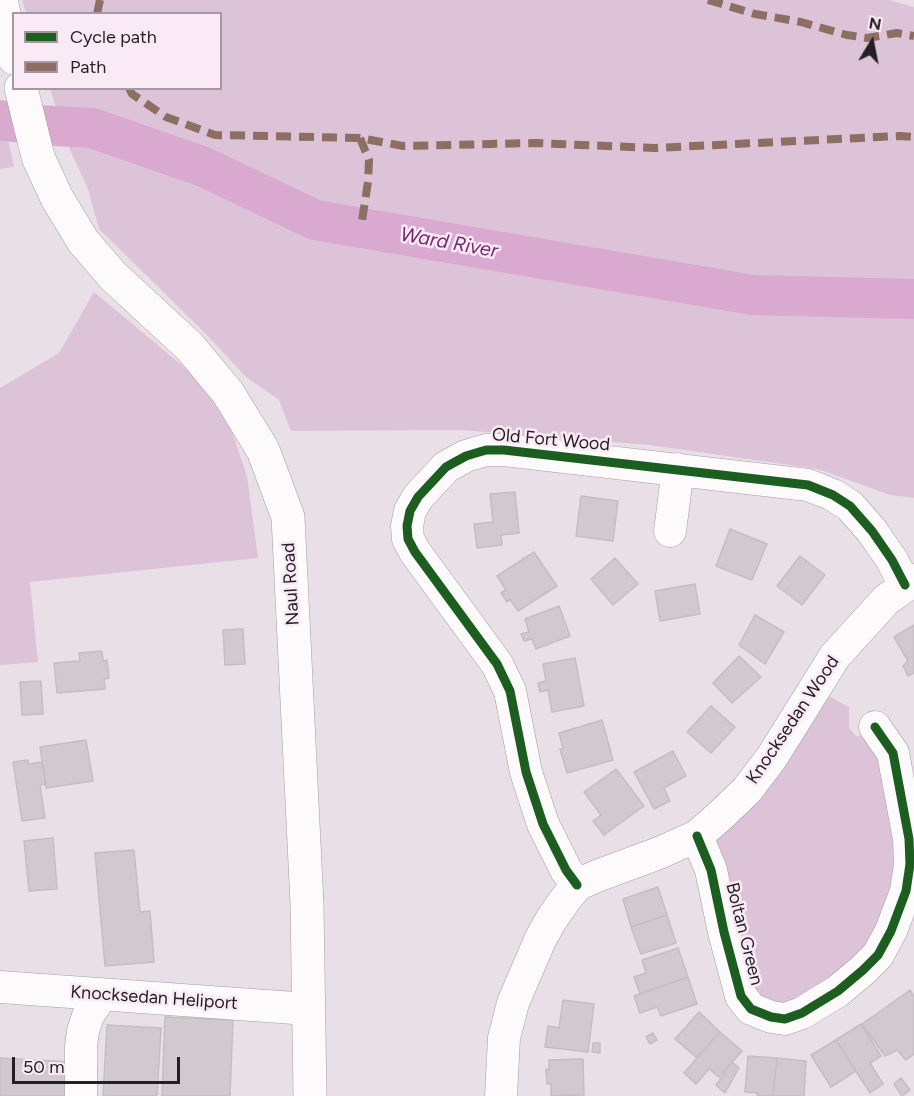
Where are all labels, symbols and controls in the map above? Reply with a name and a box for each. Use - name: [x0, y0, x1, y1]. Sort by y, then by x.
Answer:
- legend: [12, 12, 222, 90]
- north arrow: [842, 12, 902, 72]
- text: N: [867, 13, 883, 34]
- text: Cycle path: [70, 26, 157, 48]
- text: Path: [70, 56, 106, 78]
- water label: Ward River: [398, 223, 500, 263]
- street label: Old Fort Wood: [491, 424, 611, 456]
- street label: Naul Road: [278, 542, 304, 626]
- street label: Knocksedan Wood: [742, 652, 844, 788]
- street label: Boltan Green: [721, 880, 767, 988]
- street label: Knocksedan Heliport: [70, 981, 238, 1015]
- scale bar: [15, 1045, 183, 1083]
- text: 50 m: [23, 1056, 65, 1078]

